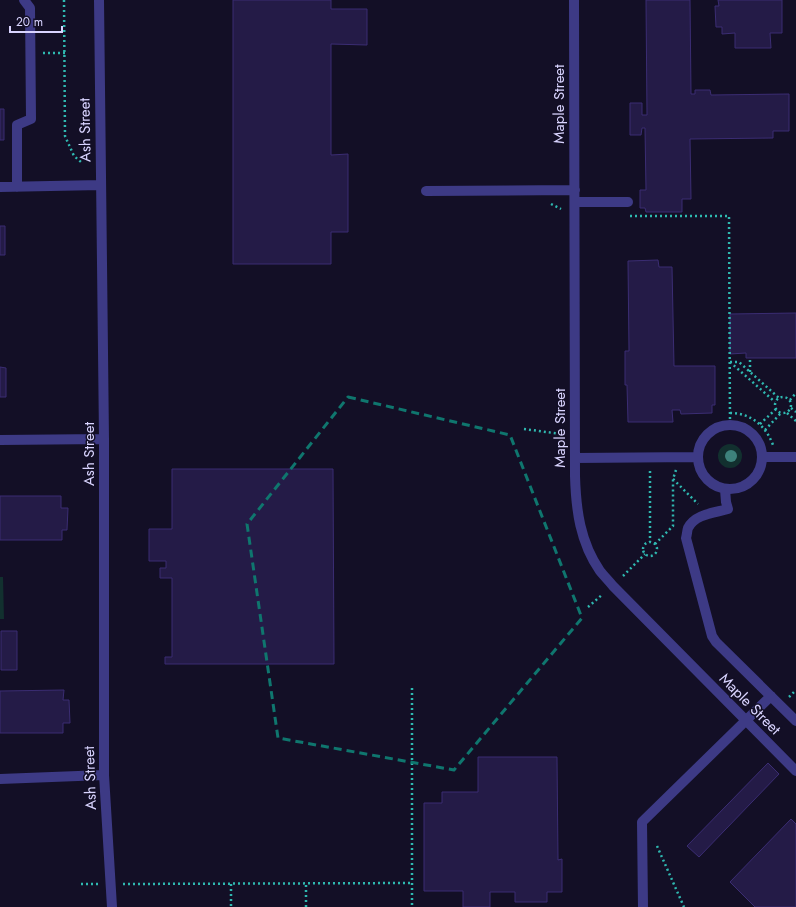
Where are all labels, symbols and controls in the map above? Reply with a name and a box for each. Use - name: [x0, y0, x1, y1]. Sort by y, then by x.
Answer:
- scale bar: [10, 8, 62, 34]
- text: 20 m: [16, 13, 43, 31]
- street label: Maple Street: [548, 64, 570, 144]
- street label: Ash Street: [73, 97, 97, 162]
- street label: Maple Street: [549, 388, 571, 468]
- street label: Ash Street: [78, 422, 100, 486]
- street label: Maple Street: [714, 668, 786, 740]
- street label: Ash Street: [78, 745, 102, 810]

